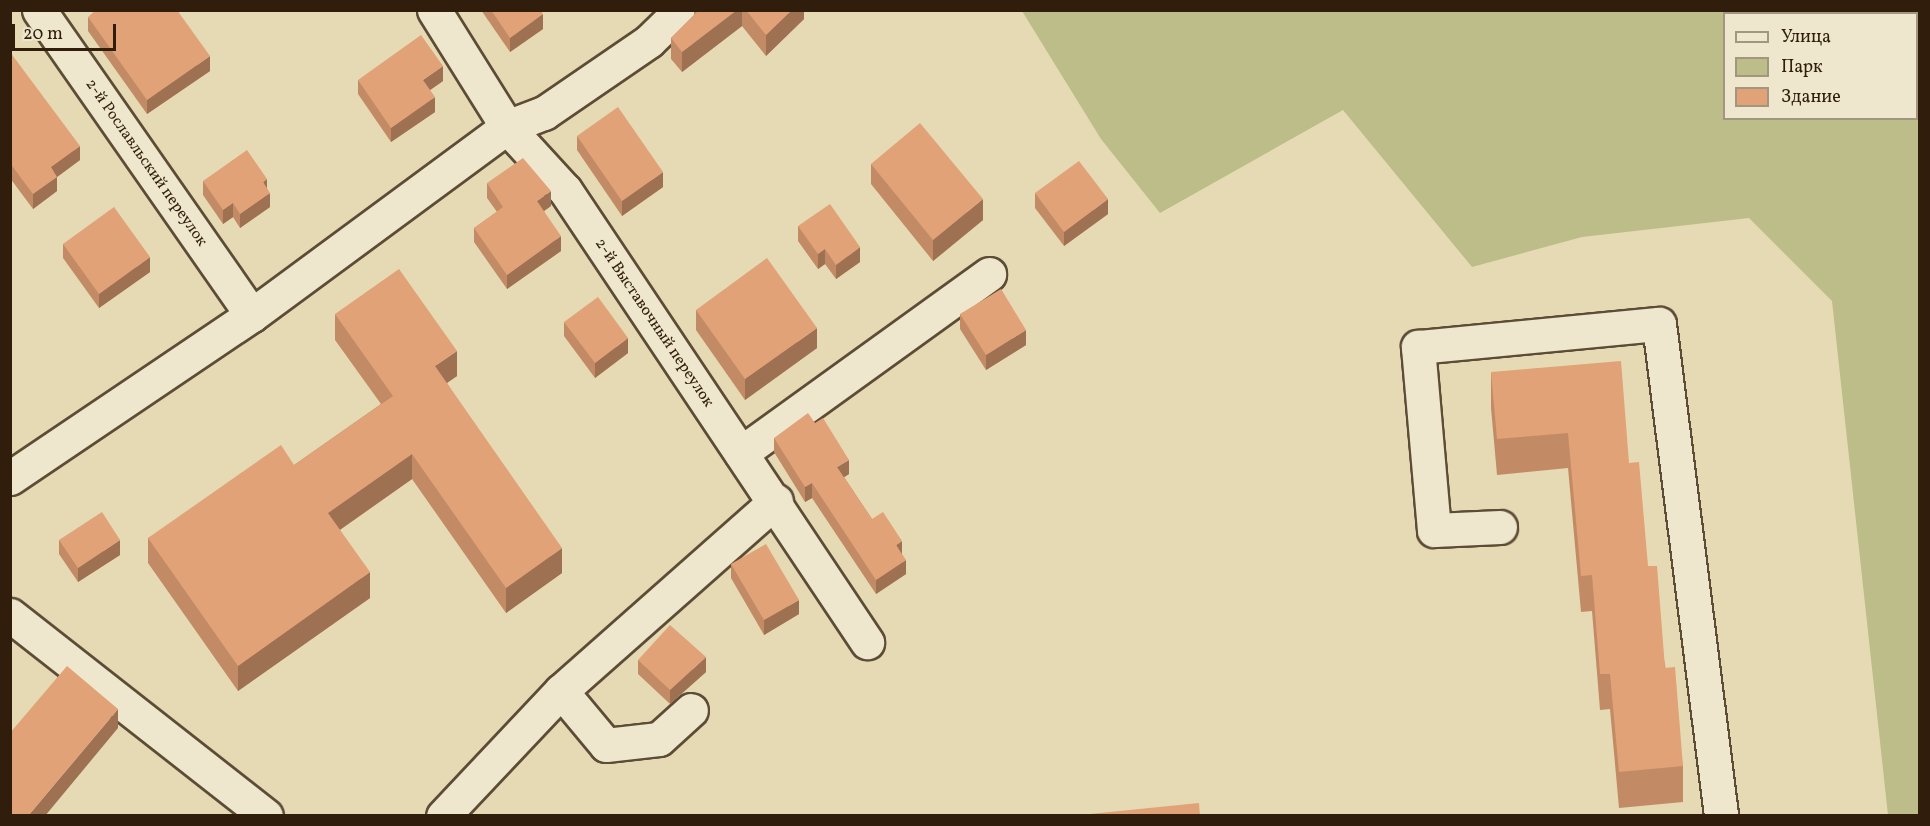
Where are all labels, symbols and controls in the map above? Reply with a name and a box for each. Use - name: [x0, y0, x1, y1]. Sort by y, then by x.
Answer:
- scale bar: [15, 12, 118, 50]
- legend: [1723, 12, 1918, 120]
- text: 20 m: [23, 22, 63, 47]
- text: Улица: [1781, 25, 1831, 50]
- text: Парк: [1781, 55, 1823, 80]
- street label: 2-й Рославльский переулок: [81, 76, 211, 250]
- text: Здание: [1781, 85, 1841, 110]
- street label: 2-й Выставочный переулок: [590, 235, 718, 411]

